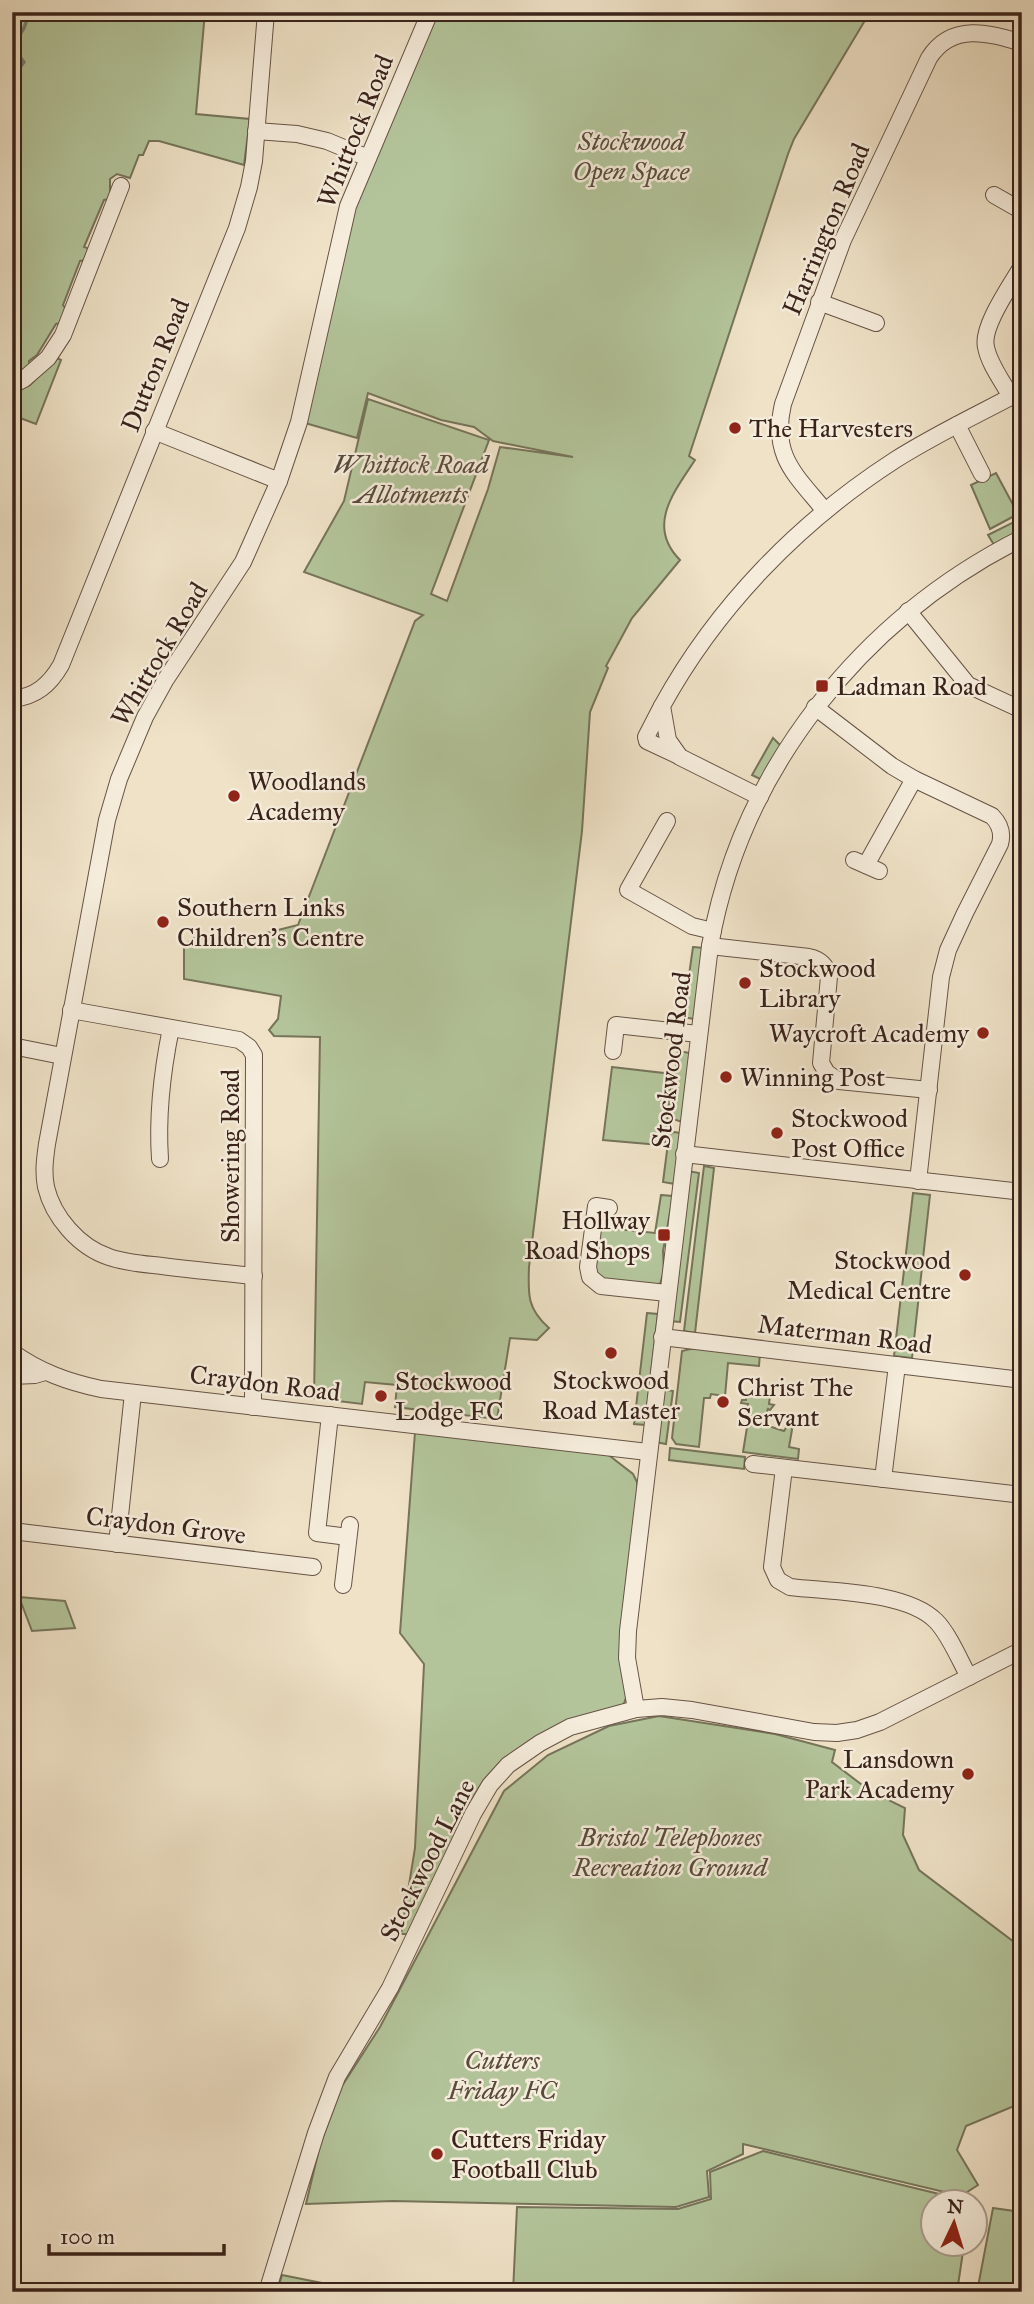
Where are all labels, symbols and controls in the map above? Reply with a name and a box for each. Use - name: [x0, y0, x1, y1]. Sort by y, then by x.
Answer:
- street label: Whittock Road: [310, 50, 400, 212]
- park label: Stockwood Open Space: [573, 125, 690, 188]
- street label: Harrington Road: [775, 138, 877, 320]
- street label: Dutton Road: [114, 294, 196, 436]
- place label: The Harvesters: [749, 412, 913, 444]
- marker: The Harvesters: [727, 420, 743, 436]
- park label: Whittock Road Allotments: [333, 448, 490, 510]
- street label: Whittock Road: [104, 576, 214, 732]
- place label: Ladman Road: [836, 670, 987, 702]
- marker: Ladman Road: [814, 678, 830, 694]
- place label: Woodlands Academy: [247, 765, 366, 827]
- marker: Woodlands Academy: [226, 788, 242, 804]
- place label: Southern Links Children's Centre: [177, 891, 364, 953]
- marker: Southern Links Children's Centre: [155, 914, 171, 930]
- place label: Stockwood Library: [759, 952, 876, 1014]
- street label: Stockwood Road: [644, 970, 698, 1150]
- marker: Stockwood Library: [737, 975, 753, 991]
- place label: Waycroft Academy: [769, 1017, 970, 1049]
- marker: Waycroft Academy: [975, 1025, 991, 1041]
- place label: Winning Post: [740, 1061, 885, 1093]
- street label: Showering Road: [214, 1069, 246, 1243]
- marker: Winning Post: [718, 1069, 734, 1085]
- place label: Stockwood Post Office: [791, 1102, 908, 1164]
- marker: Stockwood Post Office: [769, 1125, 785, 1141]
- place label: Hollway Road Shops: [524, 1204, 651, 1266]
- marker: Hollway Road Shops: [656, 1227, 672, 1243]
- place label: Stockwood Medical Centre: [787, 1244, 951, 1306]
- marker: Stockwood Medical Centre: [957, 1267, 973, 1283]
- street label: Materman Road: [756, 1307, 934, 1361]
- marker: Stockwood Road Master: [603, 1345, 619, 1361]
- street label: Craydon Road: [188, 1358, 342, 1408]
- place label: Stockwood Road Master: [542, 1364, 680, 1426]
- place label: Stockwood Lodge FC: [395, 1365, 512, 1427]
- place label: Christ The Servant: [737, 1371, 854, 1433]
- marker: Stockwood Lodge FC: [373, 1388, 389, 1404]
- marker: Christ The Servant: [715, 1394, 731, 1410]
- street label: Craydon Grove: [84, 1499, 248, 1551]
- place label: Lansdown Park Academy: [805, 1743, 955, 1805]
- marker: Lansdown Park Academy: [960, 1766, 976, 1782]
- street label: Stockwood Lane: [372, 1773, 482, 1946]
- park label: Bristol Telephones Recreation Ground: [572, 1821, 768, 1883]
- park label: Cutters Friday FC: [446, 2044, 558, 2106]
- place label: Cutters Friday Football Club: [451, 2123, 607, 2185]
- marker: Cutters Friday Football Club: [429, 2146, 445, 2162]
- north arrow: [918, 2188, 988, 2258]
- text: N: [946, 2195, 964, 2219]
- scale bar: [49, 2213, 224, 2257]
- text: 100 m: [60, 2224, 115, 2250]

